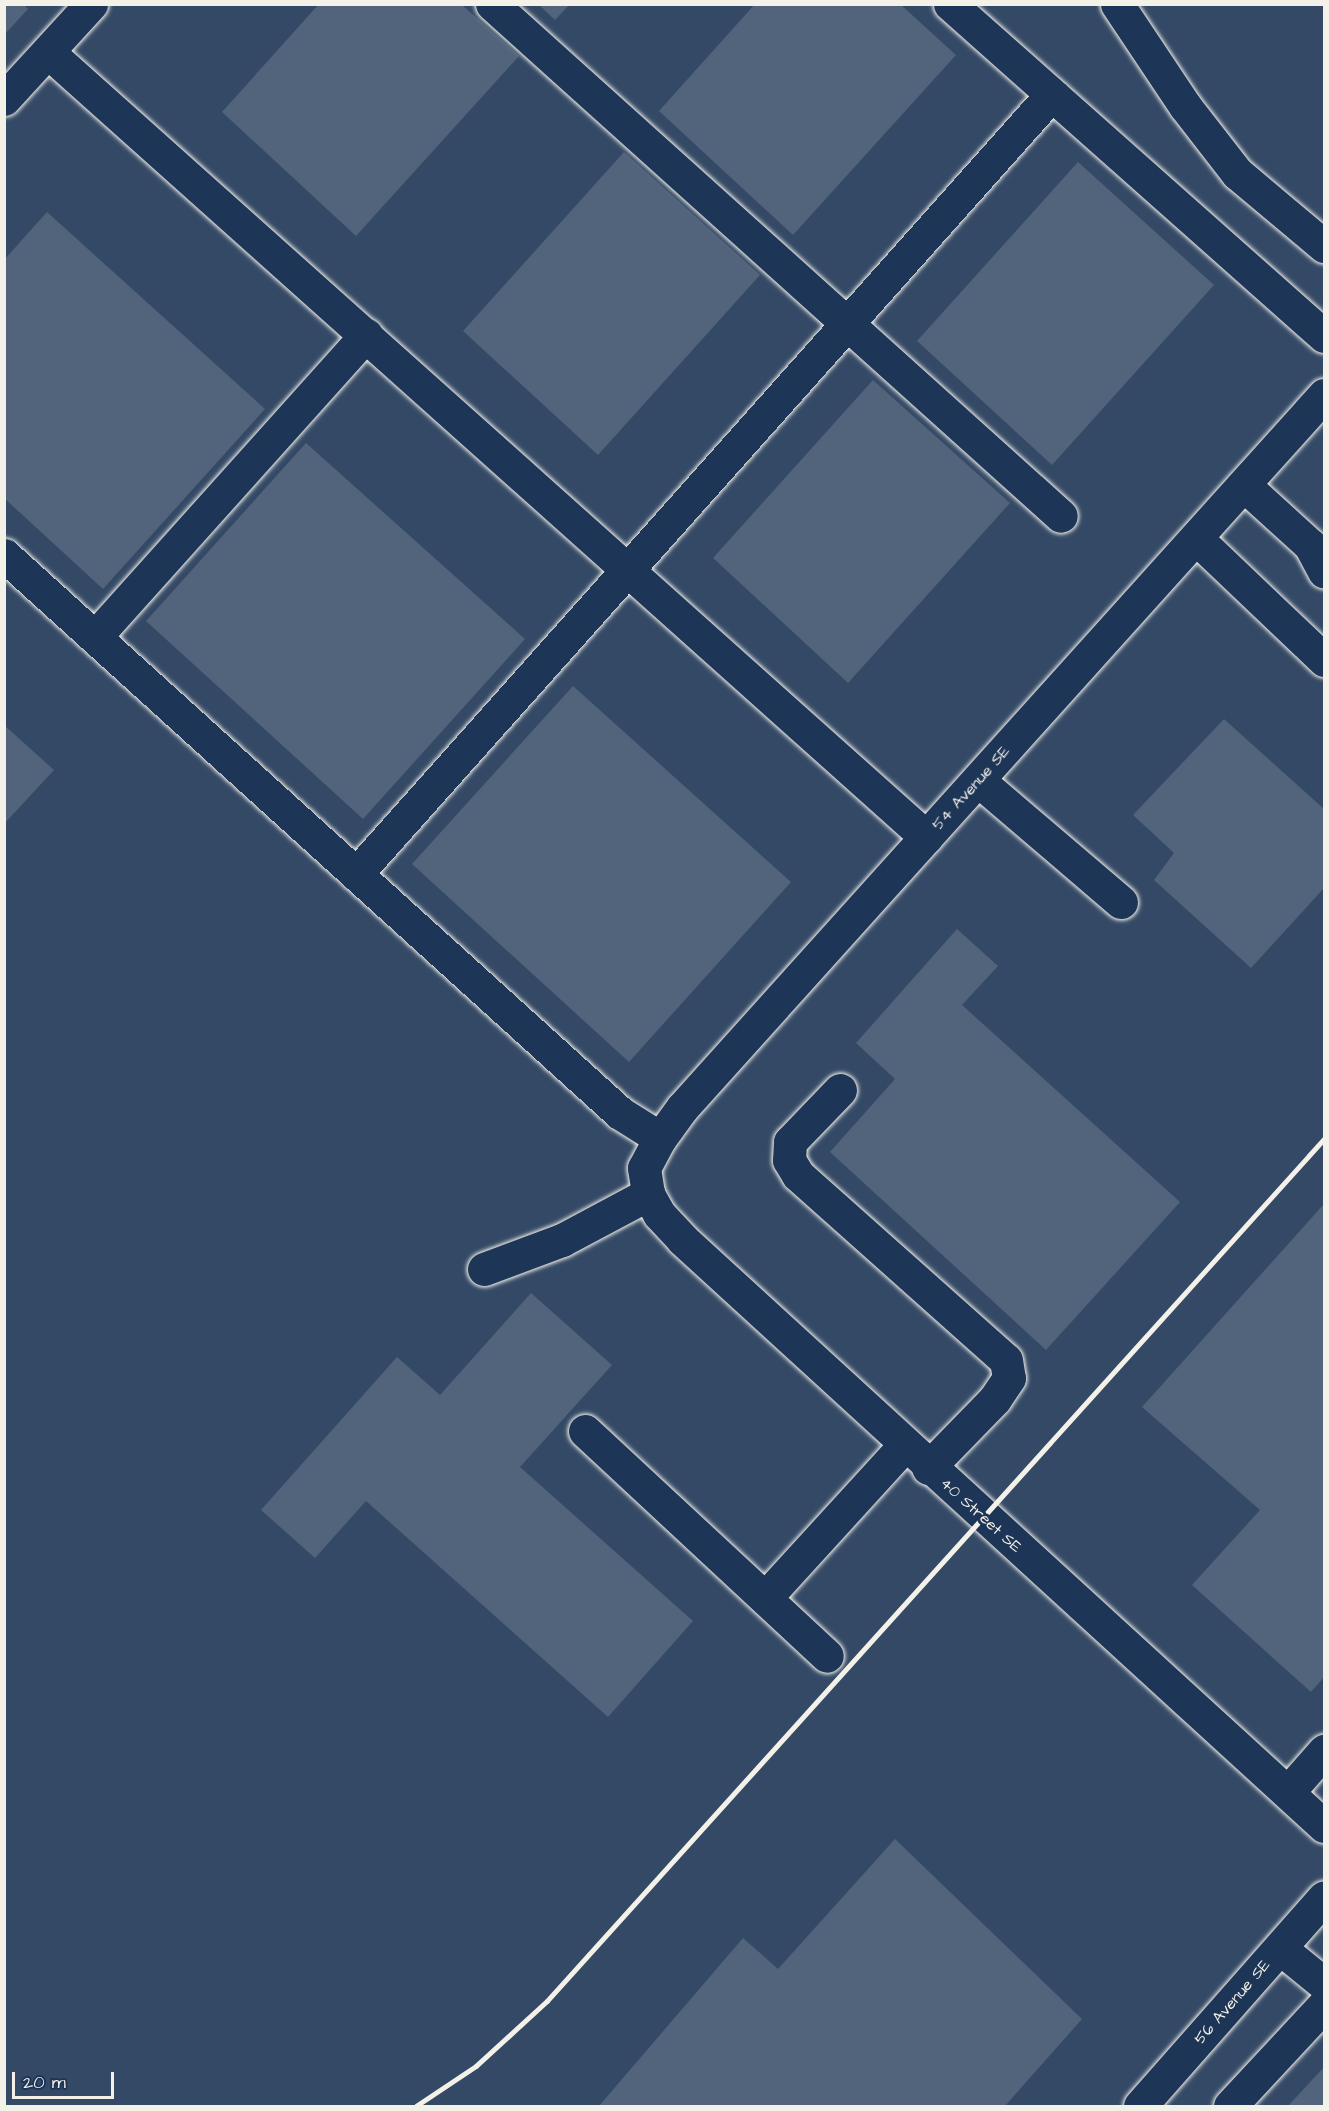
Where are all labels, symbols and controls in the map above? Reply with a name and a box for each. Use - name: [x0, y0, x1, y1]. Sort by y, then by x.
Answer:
- street label: 54 Avenue SE: [928, 742, 1014, 834]
- street label: 40 Street SE: [936, 1473, 1026, 1557]
- street label: 56 Avenue SE: [1190, 1956, 1274, 2048]
- scale bar: [15, 2060, 117, 2098]
- text: 20 m: [23, 2070, 66, 2095]

